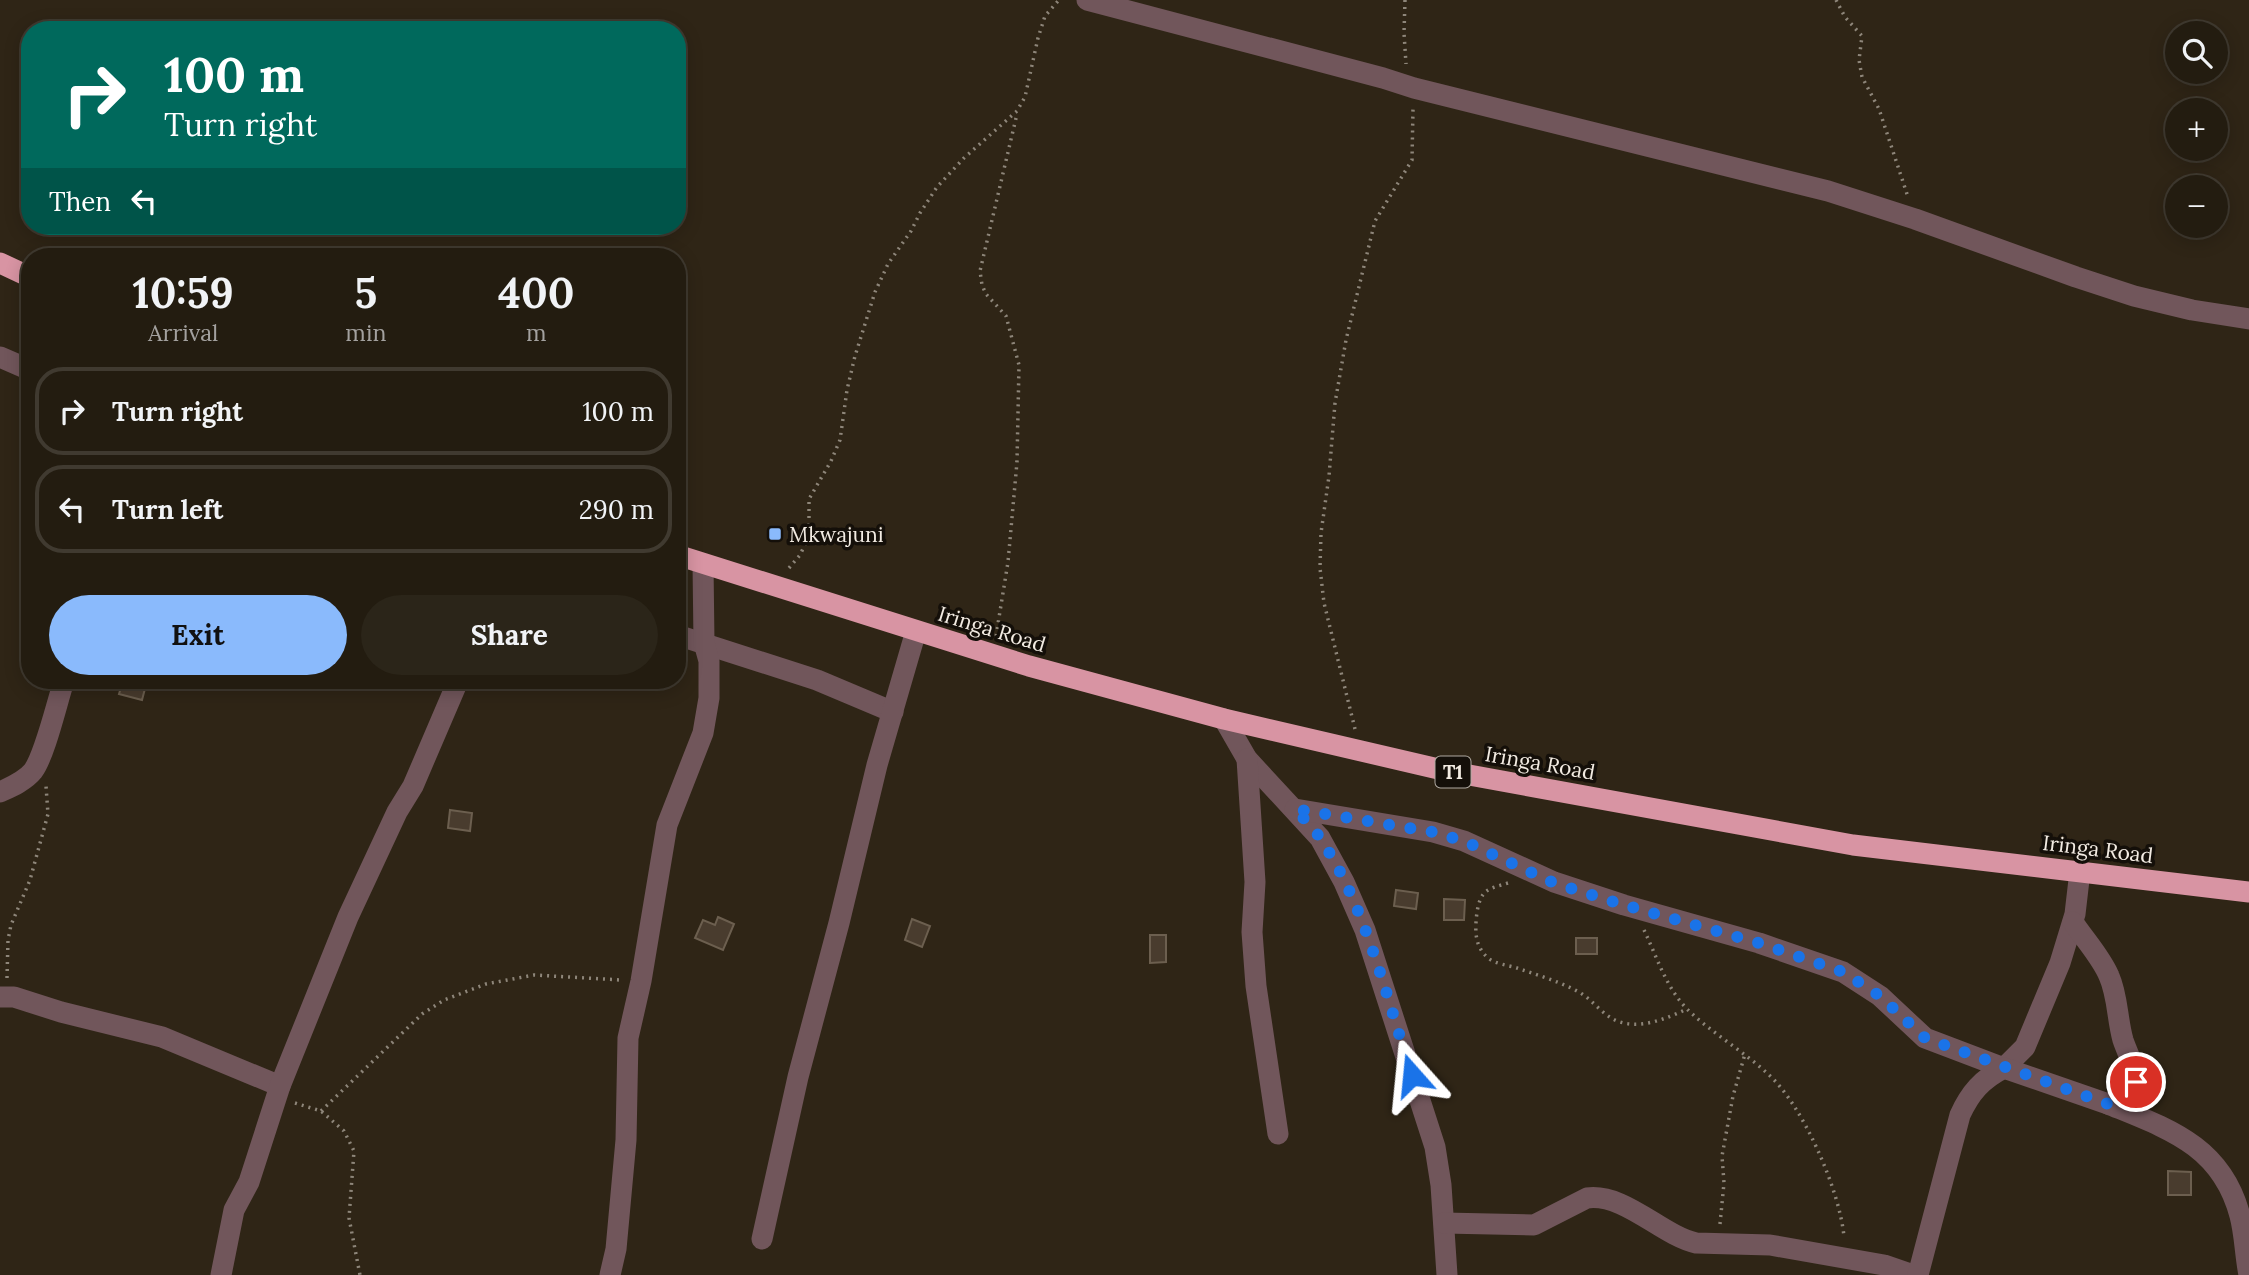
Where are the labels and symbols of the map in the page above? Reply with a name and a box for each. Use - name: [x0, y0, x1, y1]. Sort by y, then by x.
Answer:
- place label: Mkwajuni: [789, 521, 884, 548]
- marker: Mkwajuni: [767, 526, 783, 542]
- street label: Iringa Road: [935, 600, 1049, 658]
- street label: Iringa Road: [1483, 740, 1597, 786]
- road number: T1: [1436, 757, 1470, 788]
- street label: Iringa Road: [2041, 829, 2155, 869]
- position arrow: [1375, 1038, 1449, 1112]
- pin: [2106, 1052, 2166, 1112]

